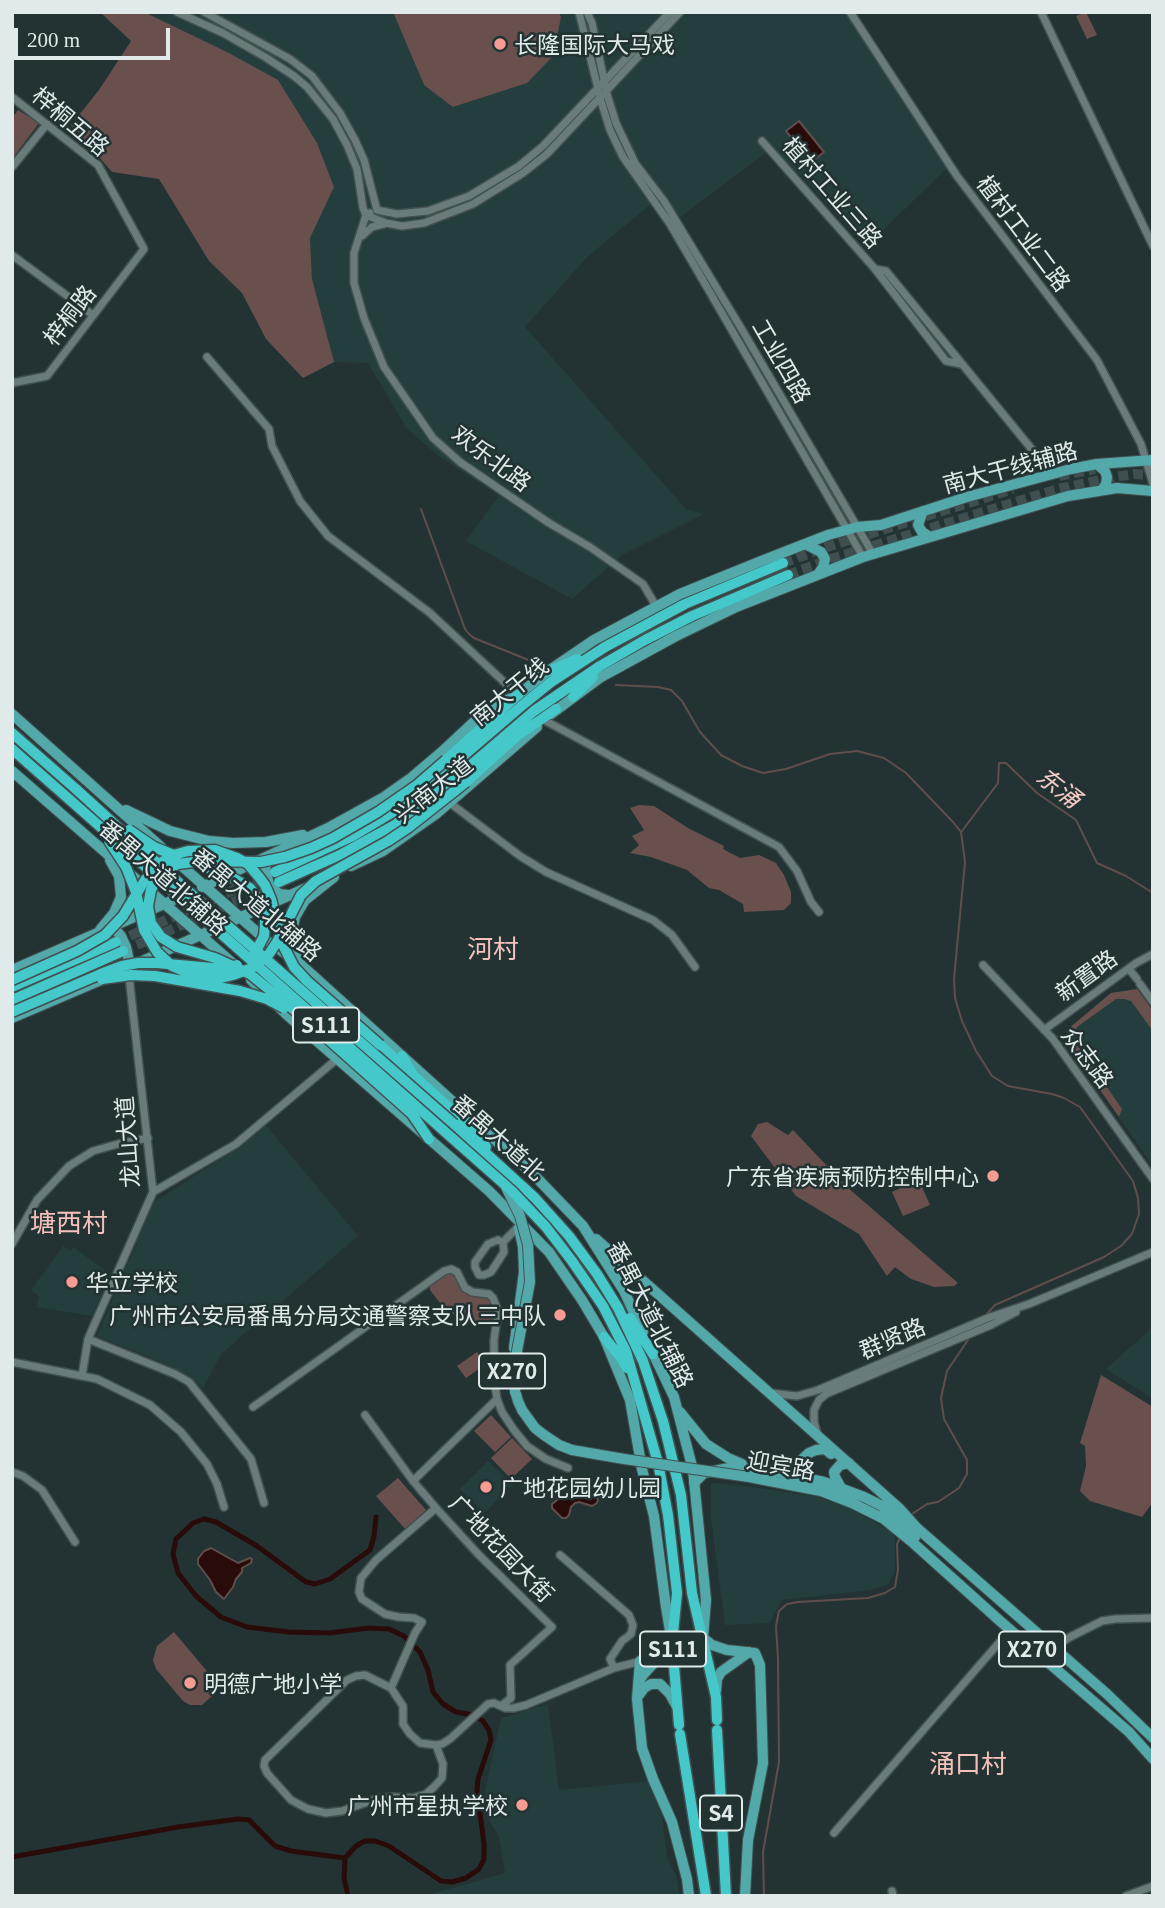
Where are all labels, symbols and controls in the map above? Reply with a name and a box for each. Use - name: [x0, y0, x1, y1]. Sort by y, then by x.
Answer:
- scale bar: [18, 14, 173, 58]
- text: 200 m: [27, 28, 80, 52]
- place label: 长隆国际大马戏: [514, 30, 675, 58]
- marker: 长隆国际大马戏: [492, 36, 508, 52]
- street label: 梓桐五路: [27, 81, 115, 161]
- street label: 植村工业三路: [777, 131, 889, 253]
- street label: 植村工业二路: [971, 170, 1077, 296]
- street label: 梓桐路: [37, 279, 101, 351]
- street label: 工业四路: [747, 314, 817, 408]
- street label: 欢乐北路: [447, 419, 537, 497]
- street label: 南大干线辅路: [940, 436, 1080, 498]
- street label: 南大干线: [465, 651, 553, 731]
- street label: 兴南大道: [388, 750, 478, 828]
- water label: 东涌: [1031, 761, 1087, 813]
- street label: 番禺大道北铺路: [94, 814, 234, 940]
- street label: 番禺大道北辅路: [186, 842, 328, 966]
- district label: 河村: [467, 932, 519, 964]
- street label: 新置路: [1050, 944, 1122, 1006]
- road number: S111: [293, 1007, 359, 1042]
- street label: 众志路: [1056, 1021, 1120, 1093]
- street label: 番禺大道北: [447, 1088, 551, 1186]
- street label: 龙山大道: [110, 1095, 144, 1189]
- place label: 广东省疾病预防控制中心: [726, 1162, 979, 1190]
- marker: 广东省疾病预防控制中心: [985, 1168, 1001, 1184]
- district label: 塘西村: [30, 1206, 108, 1238]
- street label: 番禺大道北辅路: [602, 1236, 700, 1392]
- place label: 华立学校: [86, 1268, 178, 1296]
- marker: 华立学校: [64, 1274, 80, 1290]
- place label: 广州市公安局番禺分局交通警察支队三中队: [109, 1301, 546, 1329]
- marker: 广州市公安局番禺分局交通警察支队三中队: [552, 1307, 568, 1323]
- street label: 群贤路: [855, 1312, 929, 1364]
- road number: X270: [479, 1354, 545, 1388]
- street label: 迎宾路: [745, 1445, 817, 1485]
- place label: 广地花园幼儿园: [500, 1473, 661, 1501]
- marker: 广地花园幼儿园: [478, 1479, 494, 1495]
- street label: 广地花园大街: [444, 1489, 560, 1607]
- road number: S111: [640, 1632, 706, 1666]
- road number: X270: [999, 1632, 1065, 1666]
- place label: 明德广地小学: [204, 1669, 342, 1697]
- marker: 明德广地小学: [182, 1675, 198, 1691]
- district label: 涌口村: [929, 1747, 1007, 1779]
- place label: 广州市星执学校: [347, 1791, 508, 1819]
- road number: S4: [700, 1796, 742, 1830]
- marker: 广州市星执学校: [514, 1797, 530, 1813]

